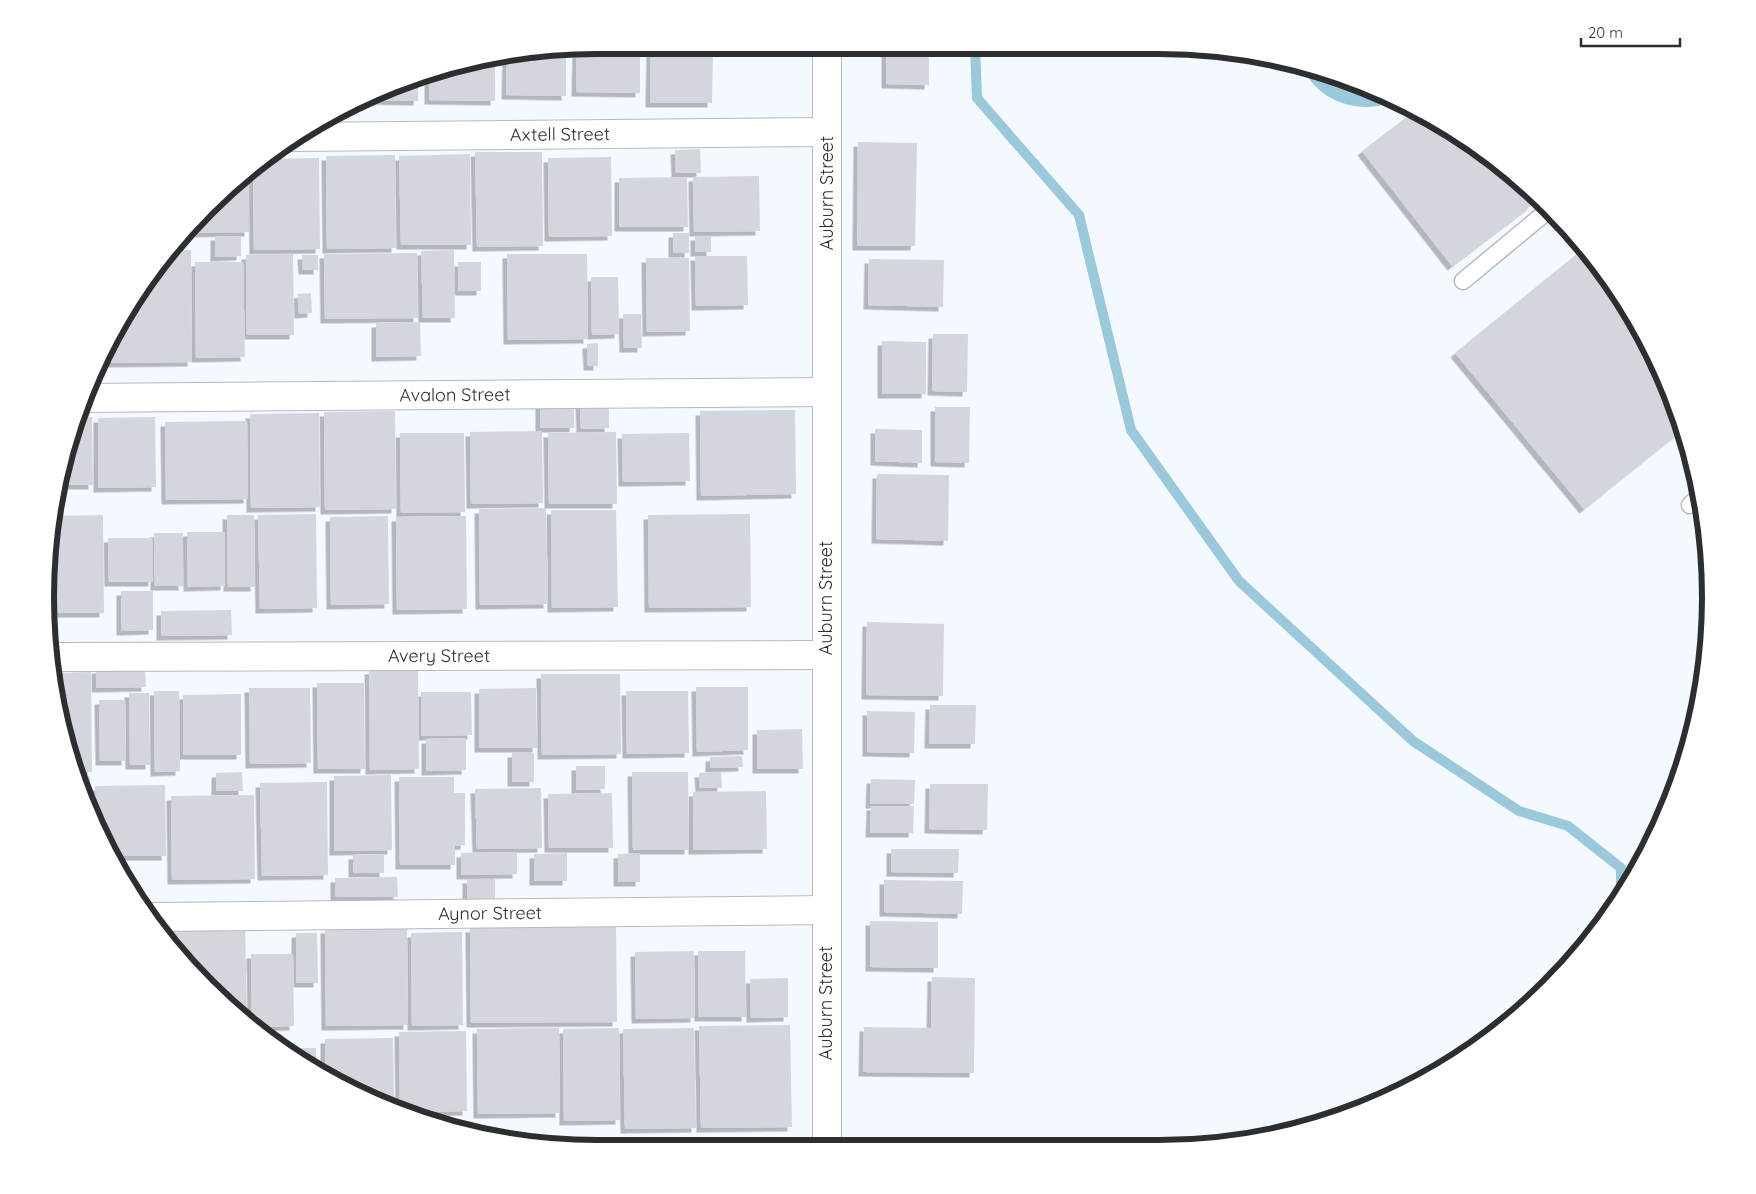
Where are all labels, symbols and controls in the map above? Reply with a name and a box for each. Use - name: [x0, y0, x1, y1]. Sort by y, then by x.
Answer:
- scale bar: [1581, 15, 1680, 47]
- text: 20 m: [1588, 23, 1623, 42]
- street label: Axtell Street: [510, 122, 610, 146]
- street label: Auburn Street: [815, 136, 838, 250]
- street label: Avalon Street: [399, 383, 511, 406]
- street label: Auburn Street: [814, 541, 837, 655]
- street label: Avery Street: [388, 644, 490, 667]
- street label: Aynor Street: [438, 901, 542, 925]
- street label: Auburn Street: [814, 946, 837, 1060]

